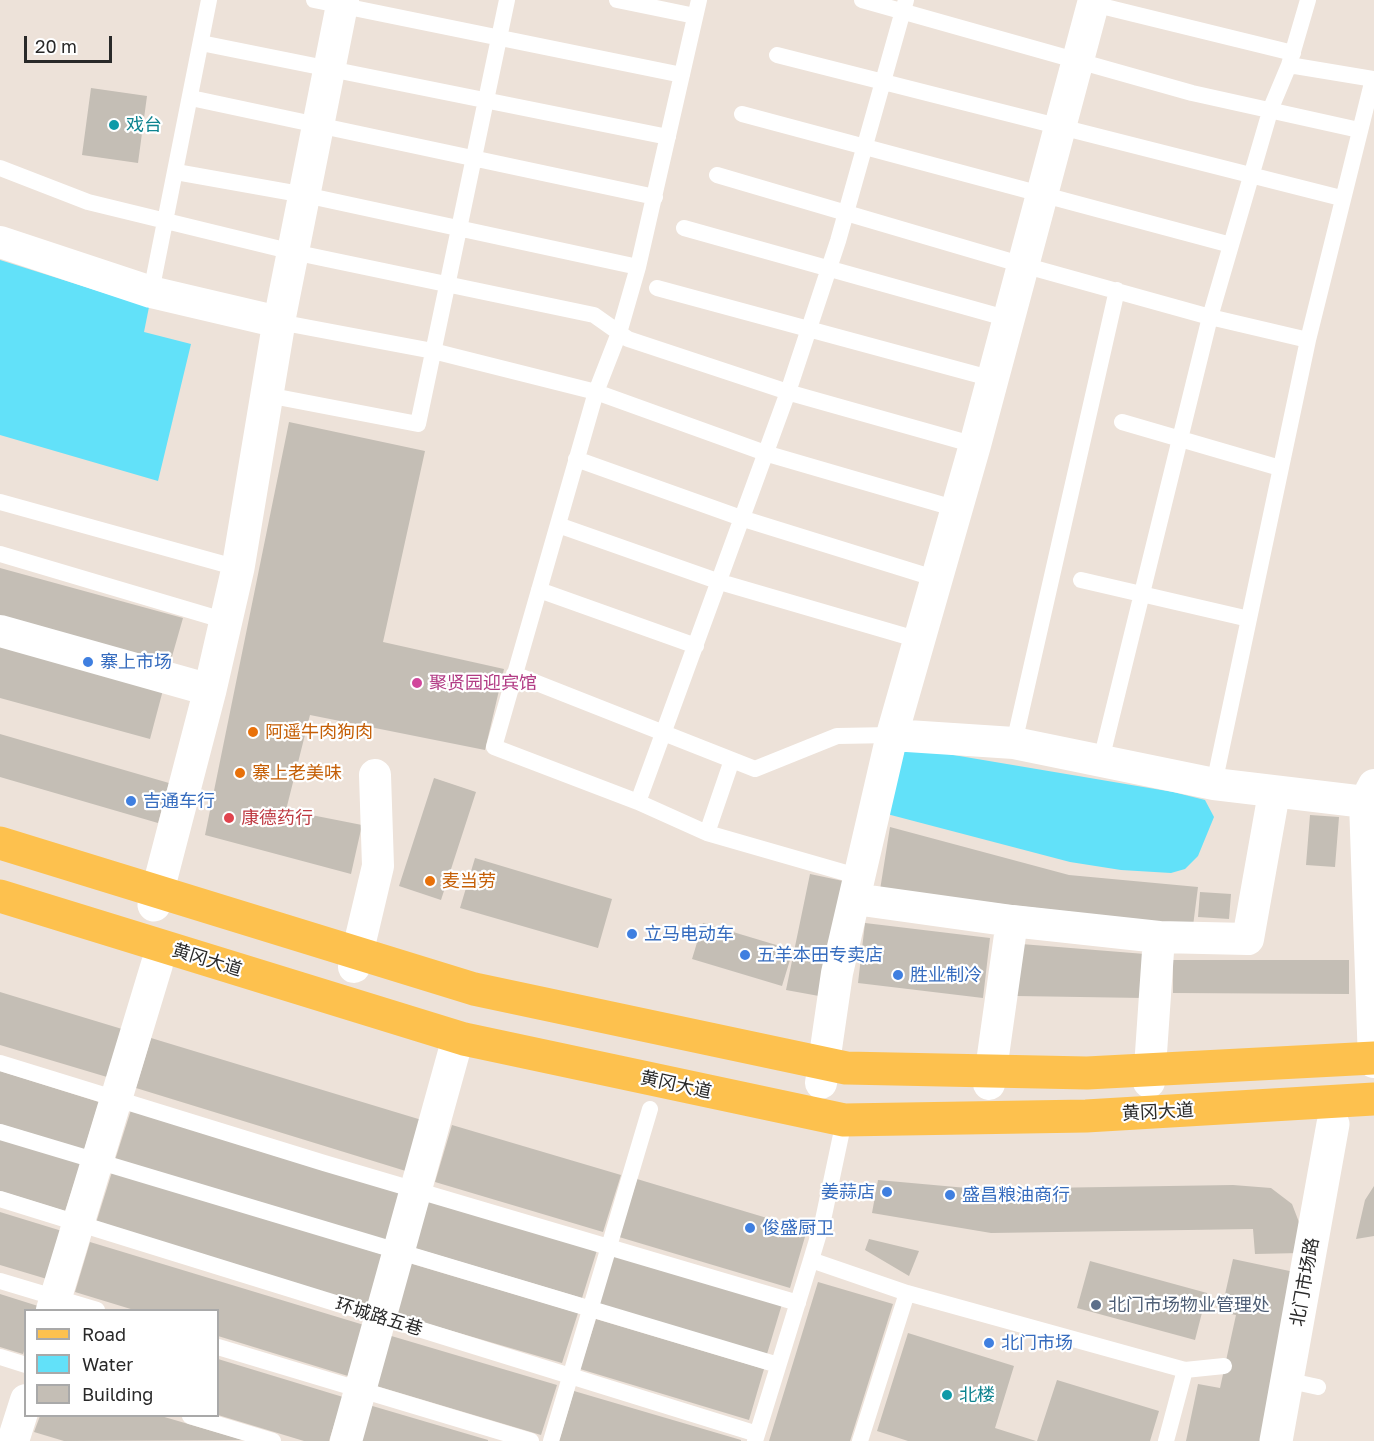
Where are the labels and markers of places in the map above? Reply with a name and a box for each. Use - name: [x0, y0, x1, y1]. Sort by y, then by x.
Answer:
- place label: 戏台: [126, 114, 162, 136]
- marker: 戏台: [107, 118, 121, 132]
- place label: 寨上市场: [100, 651, 172, 673]
- marker: 寨上市场: [81, 655, 95, 669]
- place label: 聚贤园迎宾馆: [429, 672, 537, 694]
- marker: 聚贤园迎宾馆: [410, 676, 424, 690]
- place label: 阿遥牛肉狗肉: [265, 721, 373, 743]
- marker: 阿遥牛肉狗肉: [246, 725, 260, 739]
- place label: 寨上老美味: [252, 762, 342, 784]
- marker: 寨上老美味: [233, 766, 247, 780]
- place label: 吉通车行: [143, 790, 215, 812]
- marker: 吉通车行: [124, 794, 138, 808]
- place label: 康德药行: [241, 807, 313, 829]
- marker: 康德药行: [222, 811, 236, 825]
- place label: 麦当劳: [442, 870, 496, 892]
- marker: 麦当劳: [423, 874, 437, 888]
- place label: 立马电动车: [644, 923, 734, 945]
- marker: 立马电动车: [625, 927, 639, 941]
- place label: 五羊本田专卖店: [757, 944, 883, 966]
- marker: 五羊本田专卖店: [738, 948, 752, 962]
- place label: 胜业制冷: [910, 964, 982, 986]
- marker: 胜业制冷: [891, 968, 905, 982]
- place label: 姜蒜店: [821, 1181, 875, 1203]
- place label: 盛昌粮油商行: [962, 1184, 1070, 1206]
- marker: 姜蒜店: [880, 1185, 894, 1199]
- marker: 盛昌粮油商行: [943, 1188, 957, 1202]
- place label: 俊盛厨卫: [762, 1217, 834, 1239]
- marker: 俊盛厨卫: [743, 1221, 757, 1235]
- place label: 北门市场物业管理处: [1108, 1294, 1270, 1316]
- marker: 北门市场物业管理处: [1089, 1298, 1103, 1312]
- place label: 北门市场: [1001, 1332, 1073, 1354]
- marker: 北门市场: [982, 1336, 996, 1350]
- place label: 北楼: [959, 1384, 995, 1406]
- marker: 北楼: [940, 1388, 954, 1402]

